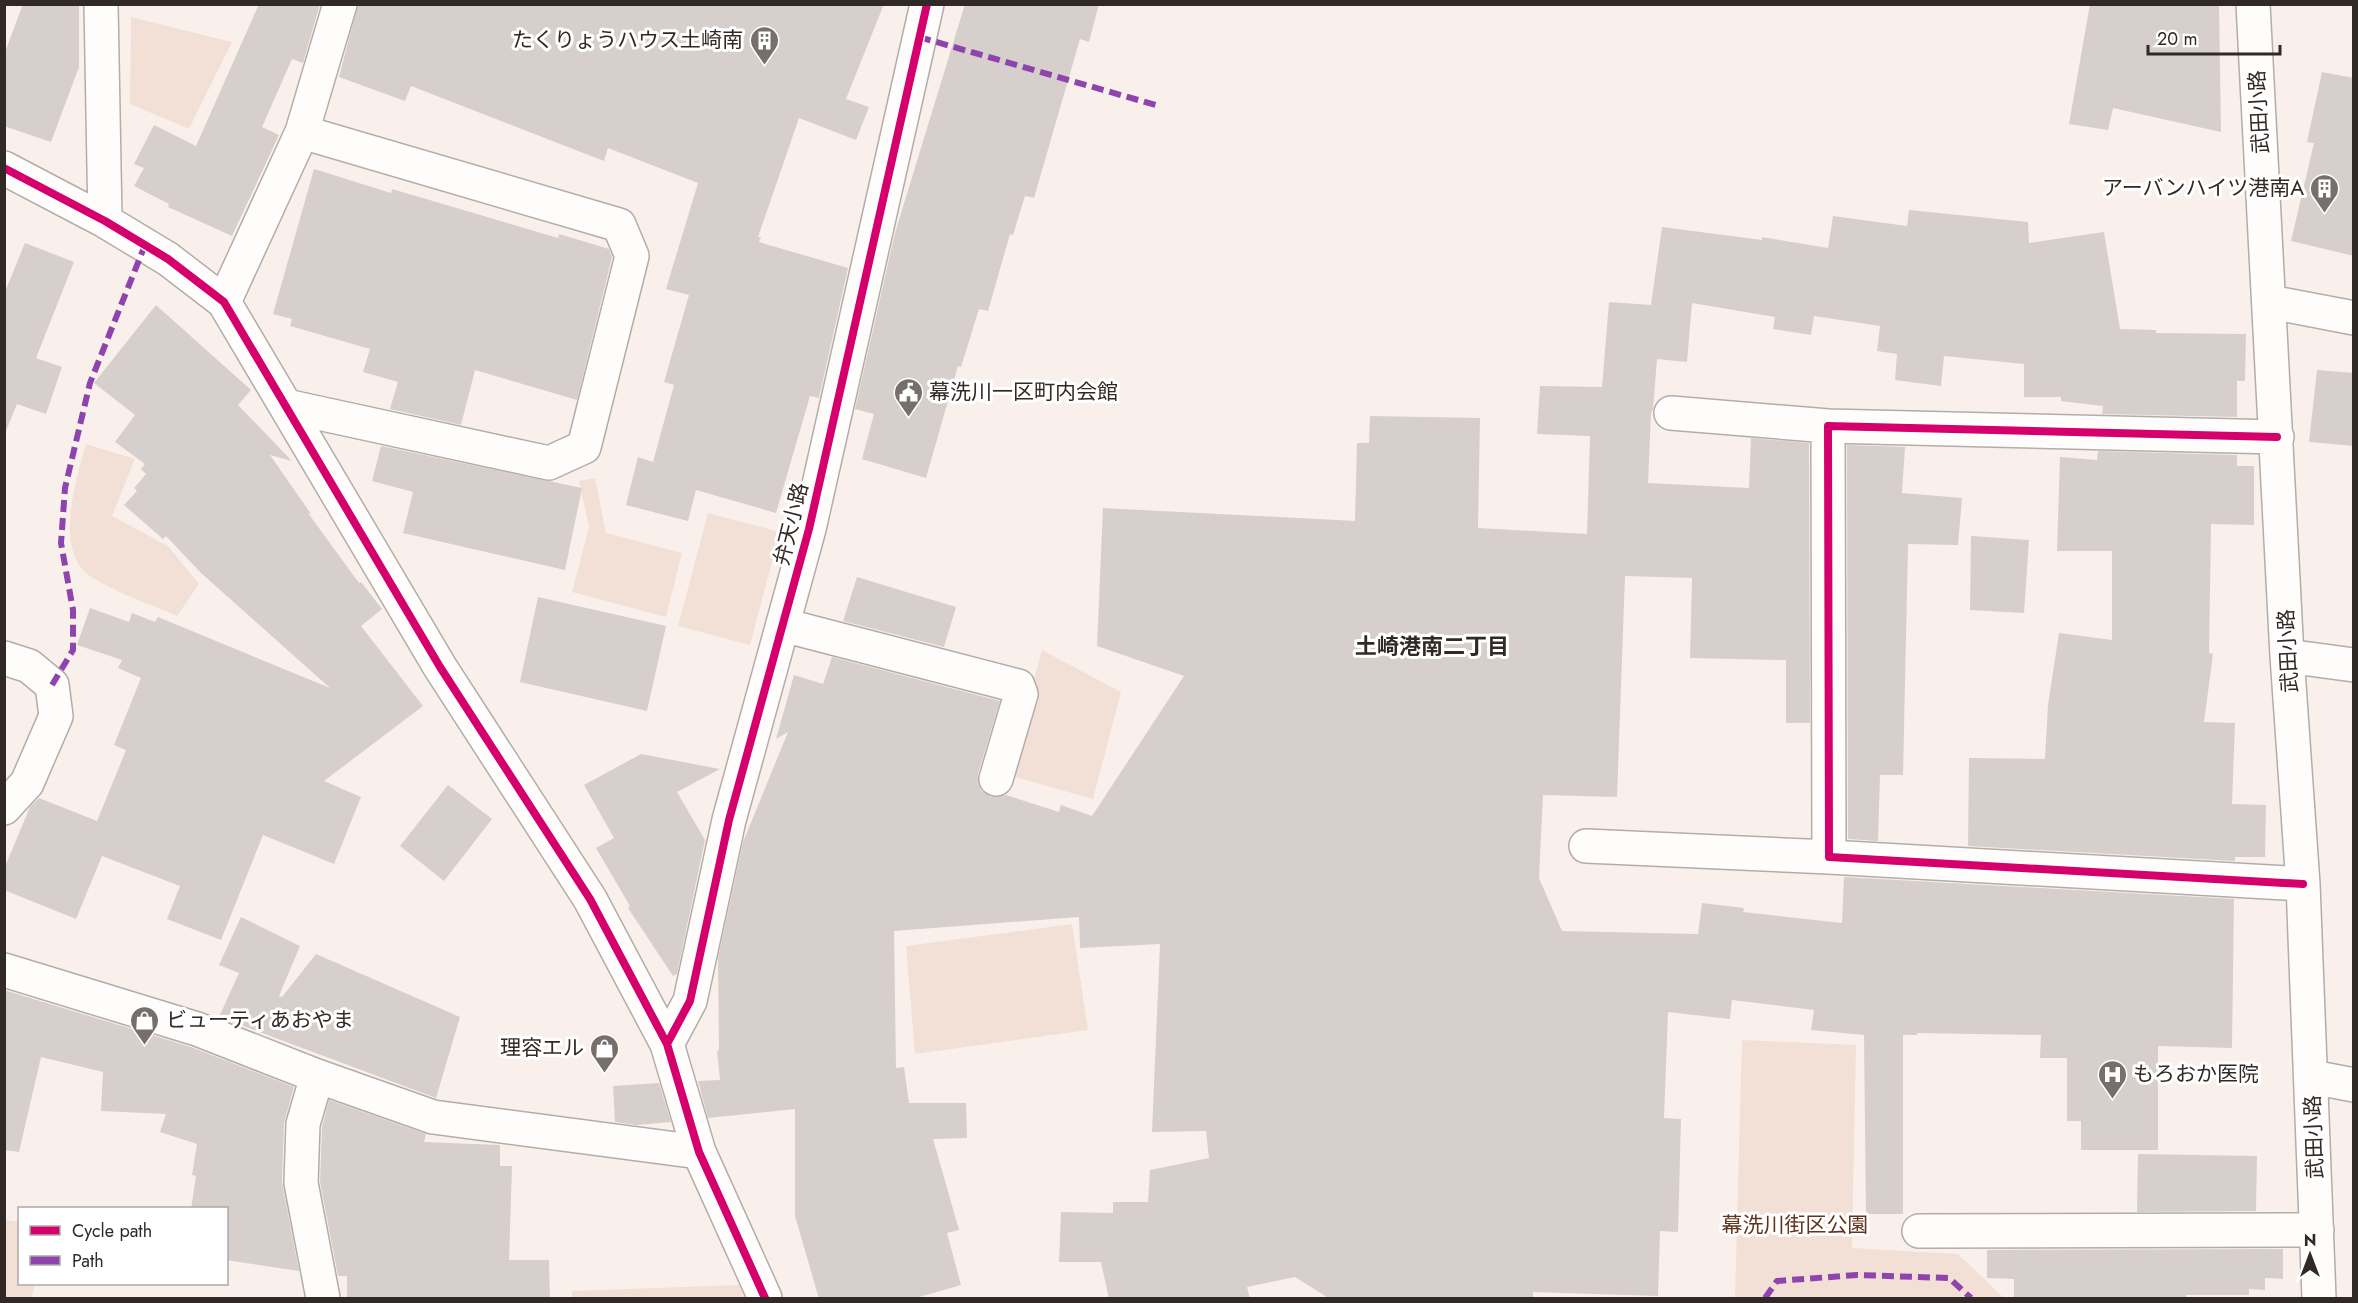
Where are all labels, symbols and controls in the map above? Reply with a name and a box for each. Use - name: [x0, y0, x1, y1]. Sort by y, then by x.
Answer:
- scale bar: [2148, 18, 2280, 56]
- building icon: たくりょうハウス土崎南: [748, 24, 780, 66]
- place label: たくりょうハウス土崎南: [512, 25, 743, 55]
- text: 20 m: [2157, 26, 2197, 52]
- street label: 武田小路: [2242, 69, 2276, 155]
- building icon: アーバンハイツ港南A: [2309, 172, 2341, 214]
- place label: アーバンハイツ港南A: [2102, 173, 2304, 203]
- public building icon: 幕洗川一区町内会館: [892, 376, 924, 418]
- place label: 幕洗川一区町内会館: [929, 377, 1118, 407]
- street label: 弁天小路: [766, 480, 816, 568]
- street label: 武田小路: [2271, 608, 2305, 694]
- district label: 土崎港南二丁目: [1355, 630, 1509, 662]
- shop icon: ビューティあおやま: [129, 1004, 161, 1046]
- place label: ビューティあおやま: [166, 1005, 354, 1035]
- shop icon: 理容エル: [589, 1032, 621, 1074]
- place label: 理容エル: [500, 1033, 584, 1063]
- hospital icon: もろおか医院: [2096, 1058, 2128, 1100]
- place label: もろおか医院: [2133, 1059, 2259, 1089]
- street label: 武田小路: [2298, 1095, 2330, 1179]
- legend: [18, 1207, 228, 1285]
- park label: 幕洗川街区公園: [1722, 1210, 1869, 1240]
- text: Cycle path: [72, 1218, 152, 1244]
- north arrow: [2280, 1225, 2340, 1285]
- text: N: [2304, 1229, 2316, 1252]
- text: Path: [72, 1248, 104, 1274]

